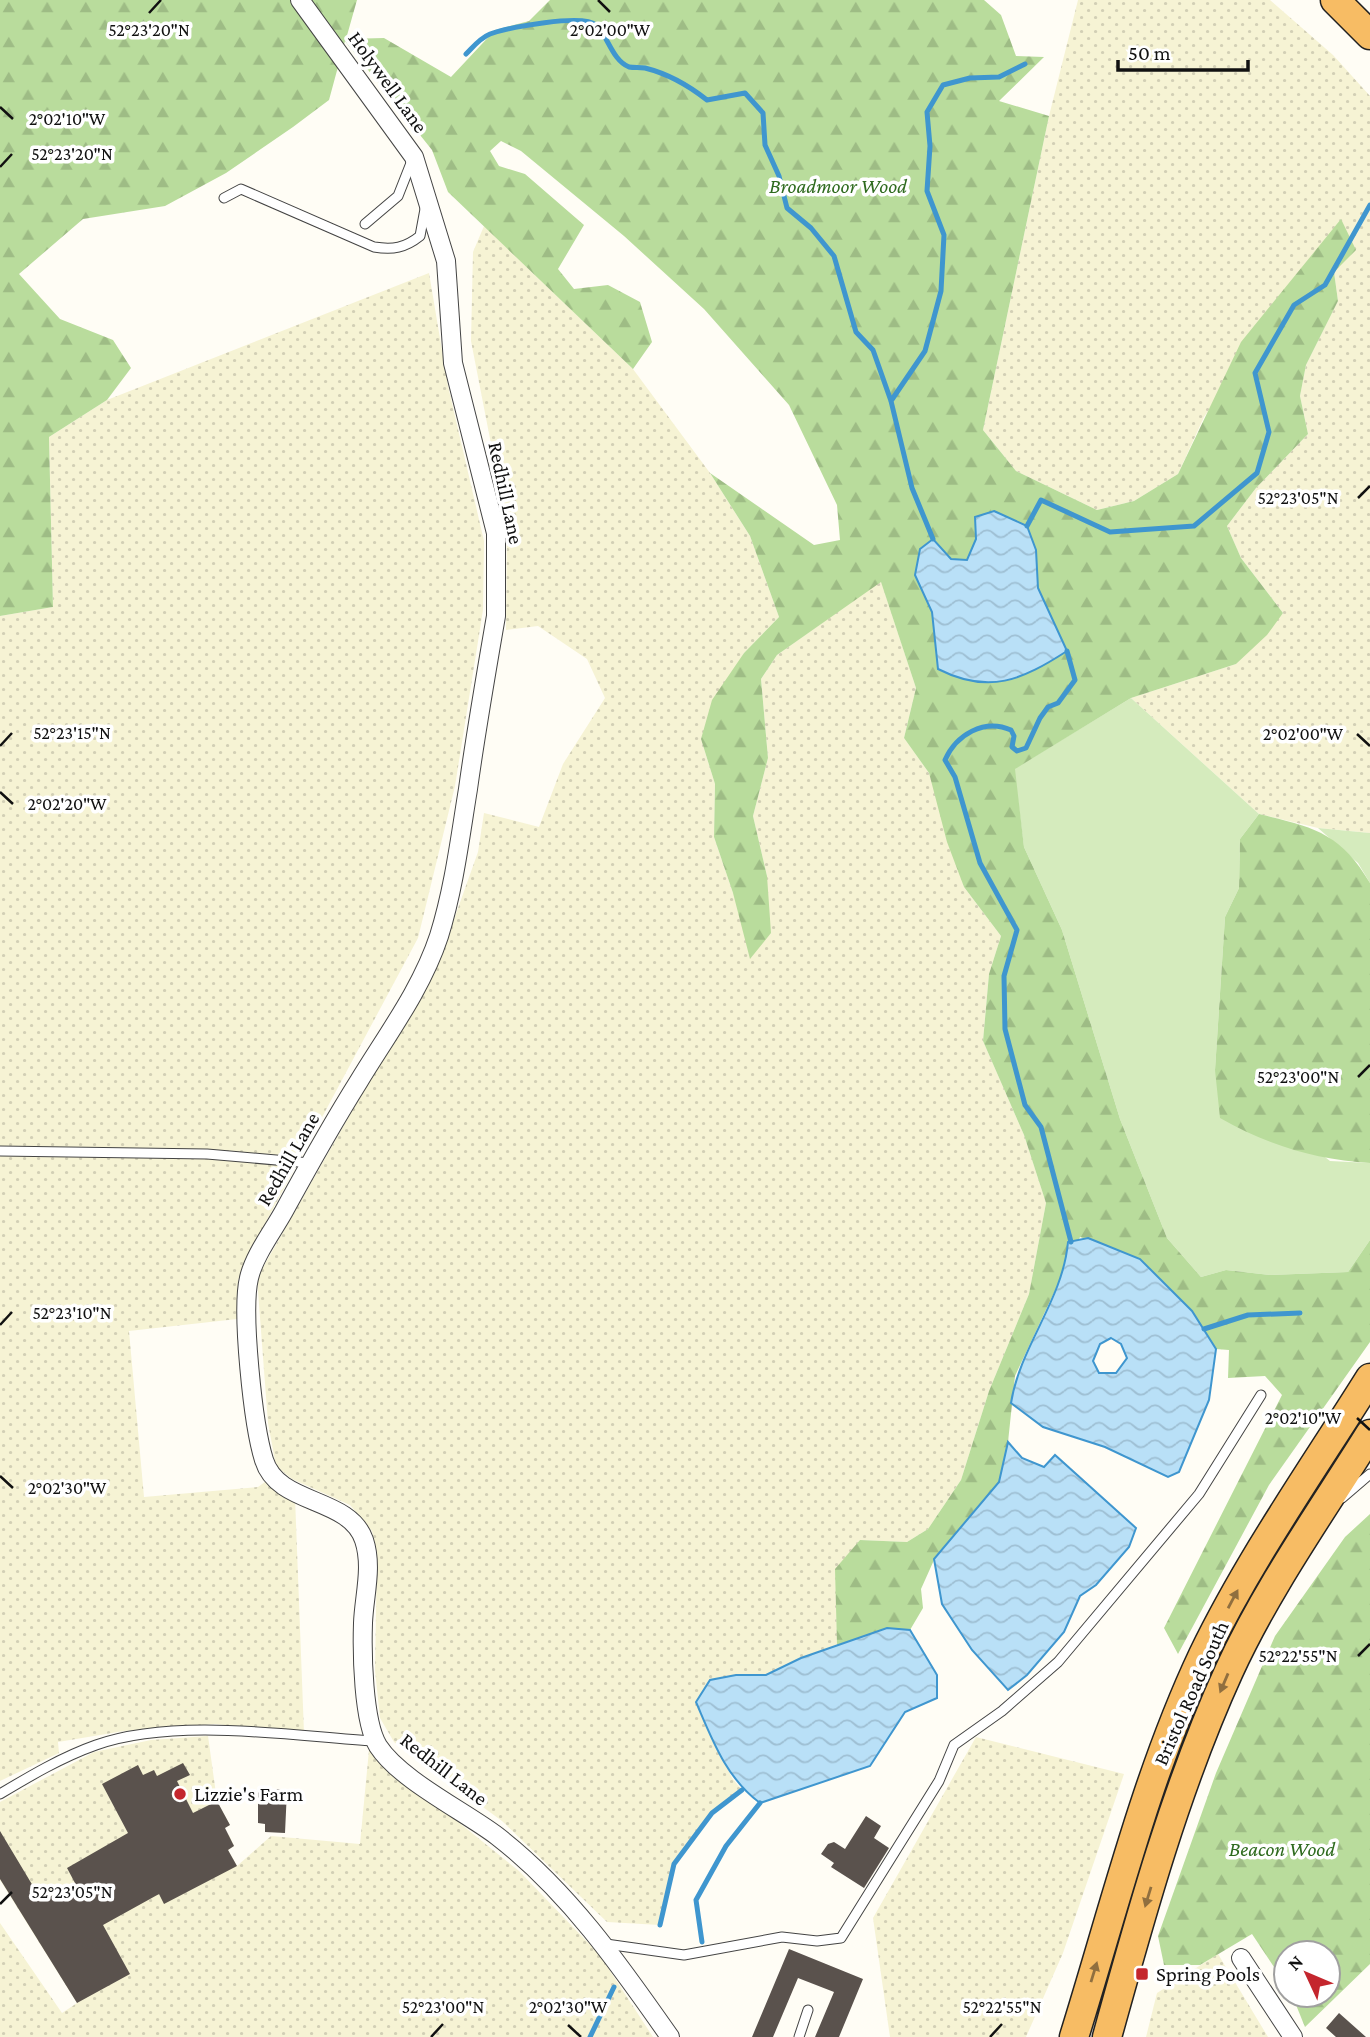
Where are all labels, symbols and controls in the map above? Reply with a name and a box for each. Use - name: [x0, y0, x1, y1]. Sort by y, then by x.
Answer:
- text: 52°23'20"N: [108, 20, 190, 40]
- text: 2°02'00"W: [570, 20, 651, 40]
- street label: Holywell Lane: [343, 27, 433, 137]
- scale bar: [1118, 28, 1248, 72]
- text: 50 m: [1128, 41, 1171, 65]
- text: 2°02'10"W: [29, 109, 106, 129]
- text: 52°23'20"N: [31, 144, 113, 164]
- park label: Broadmoor Wood: [769, 174, 908, 198]
- street label: Redhill Lane: [483, 440, 529, 546]
- text: 52°23'05"N: [1257, 488, 1339, 508]
- text: 52°23'15"N: [33, 723, 111, 743]
- text: 2°02'00"W: [1263, 724, 1344, 744]
- text: 2°02'20"W: [27, 794, 107, 814]
- text: 52°23'00"N: [1257, 1067, 1339, 1087]
- street label: Redhill Lane: [252, 1108, 324, 1210]
- text: 52°23'10"N: [32, 1303, 112, 1323]
- text: 2°02'10"W: [1265, 1408, 1342, 1428]
- text: 2°02'30"W: [28, 1478, 107, 1498]
- one-way arrow: [1228, 1589, 1239, 1609]
- street label: Bristol Road South: [1148, 1617, 1234, 1769]
- text: 52°22'55"N: [1258, 1646, 1338, 1666]
- one-way arrow: [1218, 1673, 1230, 1693]
- street label: Redhill Lane: [396, 1727, 492, 1811]
- place label: Lizzie's Farm: [194, 1782, 304, 1806]
- marker: Lizzie's Farm: [172, 1786, 188, 1802]
- park label: Beacon Wood: [1229, 1837, 1336, 1861]
- text: 52°23'05"N: [31, 1882, 113, 1902]
- one-way arrow: [1142, 1887, 1152, 1908]
- north arrow: [1272, 1939, 1342, 2009]
- text: N: [1283, 1951, 1307, 1974]
- one-way arrow: [1089, 1961, 1100, 1982]
- place label: Spring Pools: [1156, 1962, 1260, 1986]
- marker: Spring Pools: [1134, 1966, 1150, 1982]
- text: 52°23'00"N: [402, 1997, 484, 2017]
- text: 2°02'30"W: [529, 1997, 608, 2017]
- text: 52°22'55"N: [962, 1997, 1042, 2017]

